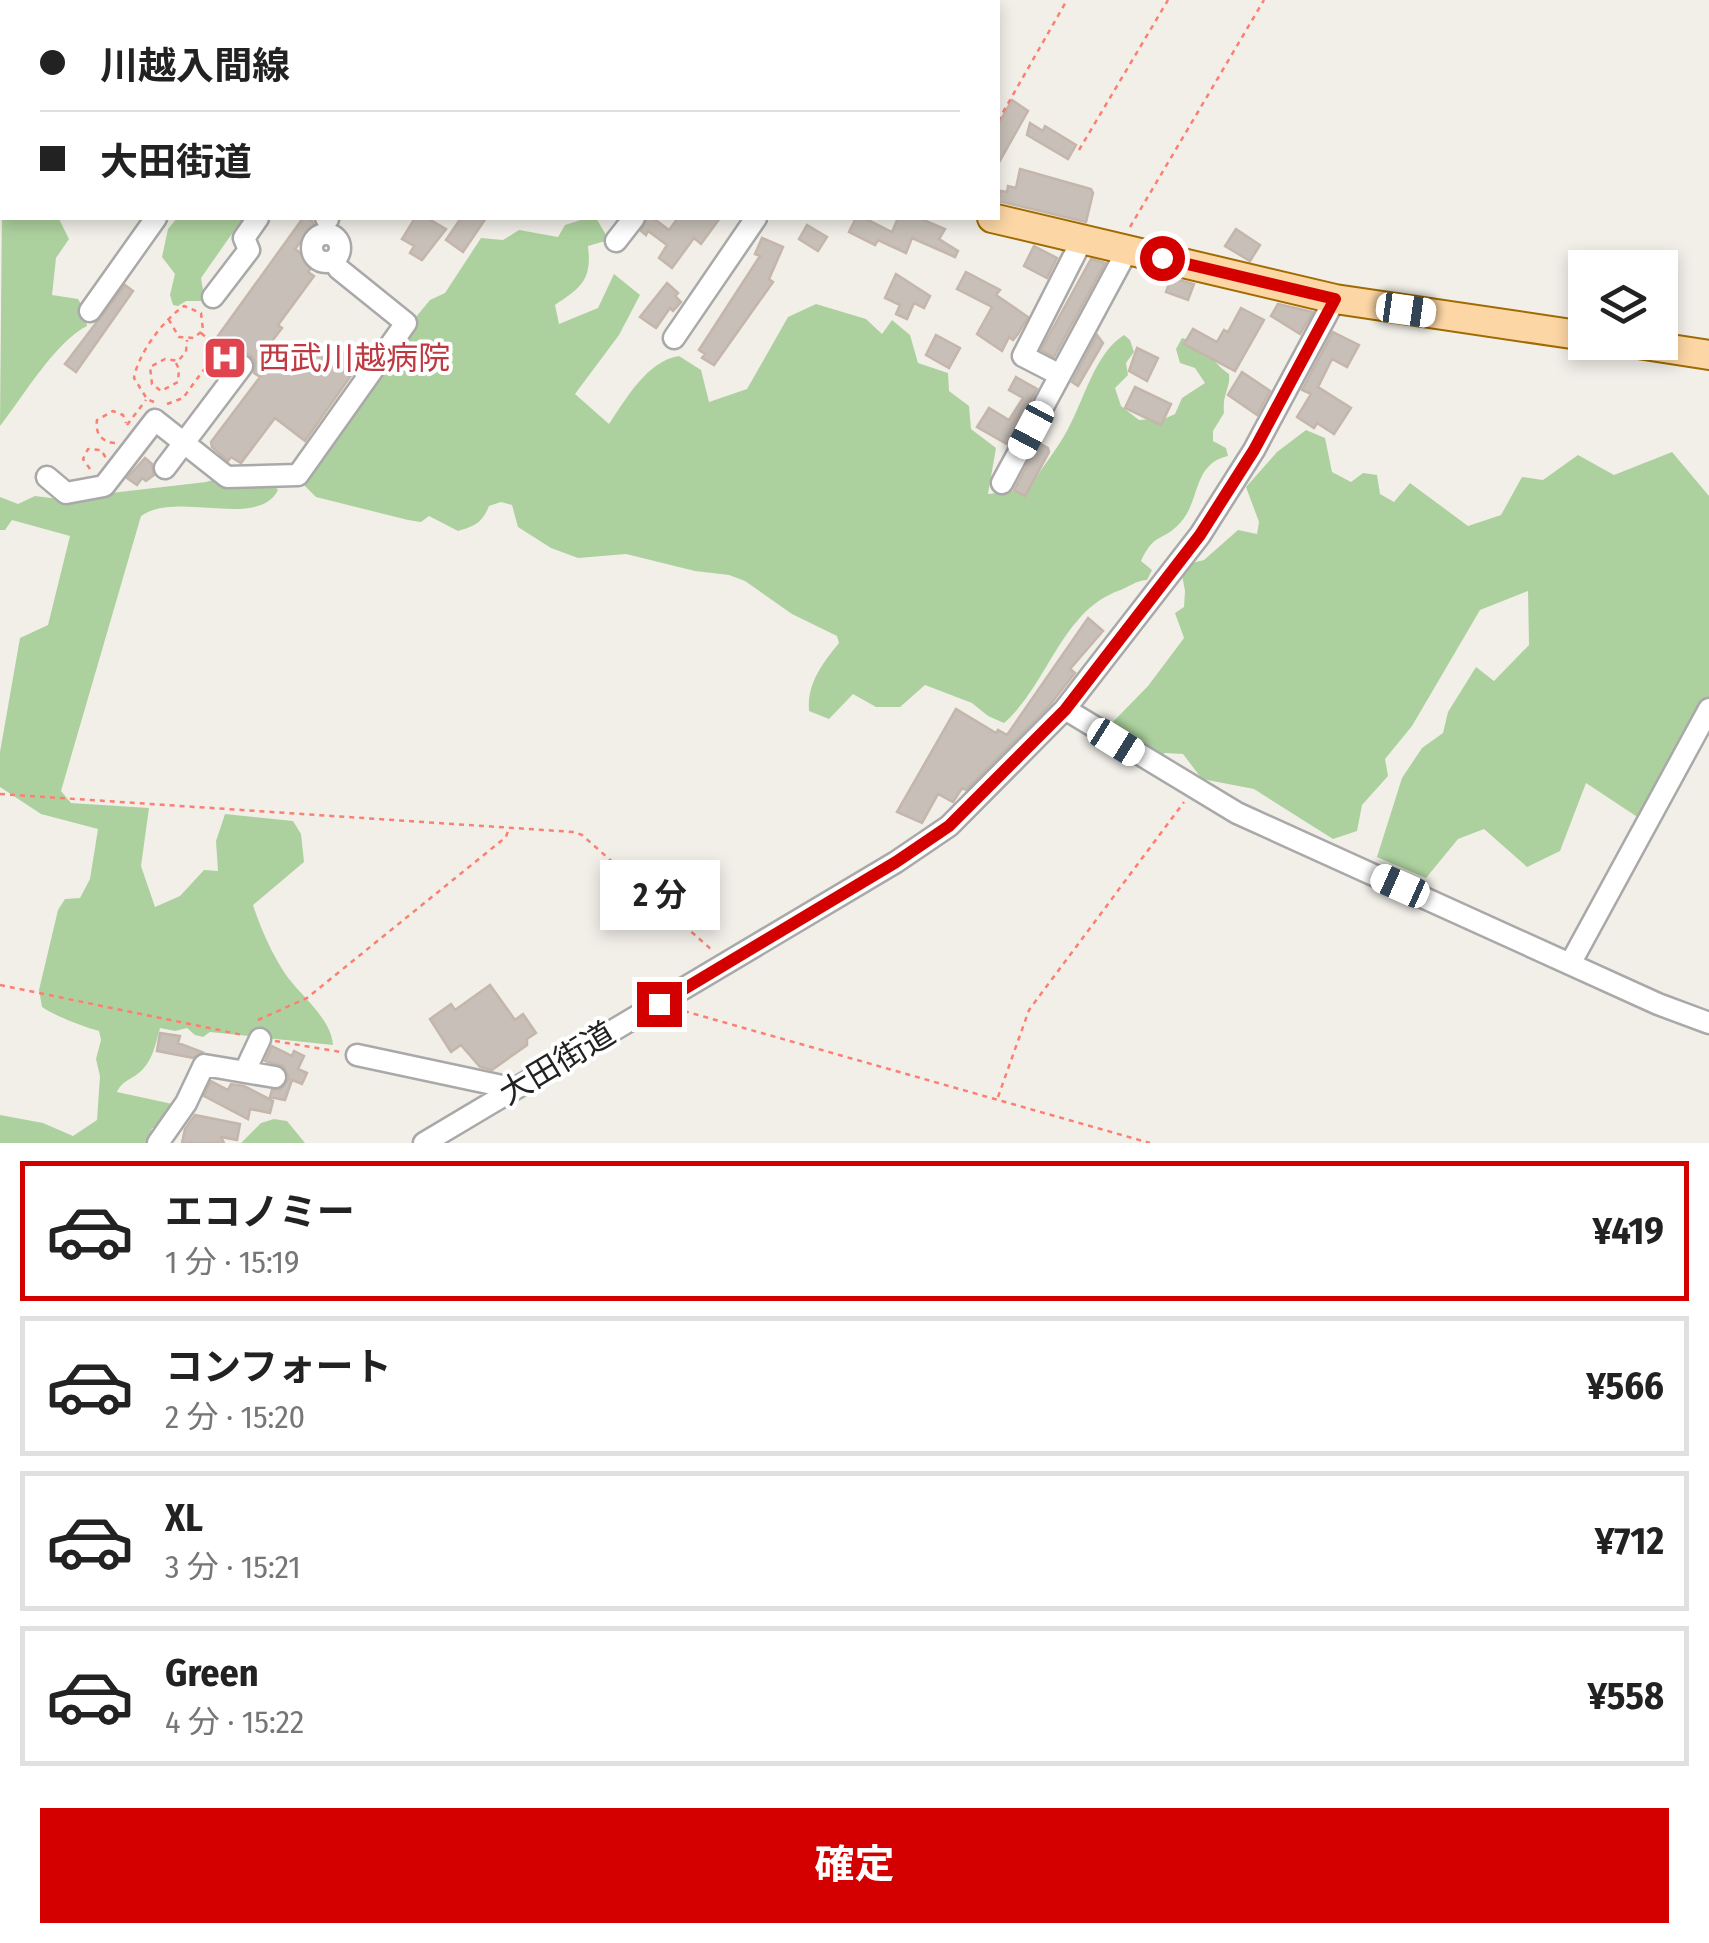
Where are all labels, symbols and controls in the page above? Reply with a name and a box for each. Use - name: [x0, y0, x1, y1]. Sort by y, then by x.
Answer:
- text: 川越入間線: [100, 43, 290, 89]
- text: 大田街道: [100, 139, 252, 185]
- route start: [1140, 236, 1185, 281]
- map controls: [1568, 250, 1678, 360]
- button: layers: [1568, 250, 1678, 360]
- car: [1374, 291, 1438, 329]
- hospital icon: 西武川越病院: [202, 335, 248, 381]
- place label: 西武川越病院: [258, 339, 450, 377]
- car: [1004, 396, 1058, 464]
- car: [1083, 713, 1149, 771]
- callout: 2 分: [599, 859, 719, 929]
- car: [1366, 860, 1434, 912]
- text: 2 分: [633, 876, 687, 914]
- route end: [637, 982, 682, 1027]
- street label: 大田街道: [492, 1014, 622, 1112]
- icon: car: [45, 1186, 135, 1276]
- text: エコノミー: [165, 1189, 355, 1235]
- text: ¥419: [1592, 1208, 1664, 1254]
- text: 1 分 · 15:19: [165, 1243, 300, 1281]
- icon: car: [45, 1341, 135, 1431]
- text: コンフォート: [165, 1344, 392, 1390]
- text: ¥566: [1586, 1363, 1664, 1409]
- text: 2 分 · 15:20: [165, 1398, 305, 1436]
- text: XL: [165, 1495, 203, 1541]
- icon: car: [45, 1496, 135, 1586]
- text: ¥712: [1595, 1518, 1664, 1564]
- text: 3 分 · 15:21: [165, 1548, 301, 1586]
- text: Green: [165, 1650, 259, 1696]
- icon: car: [45, 1651, 135, 1741]
- text: ¥558: [1588, 1673, 1664, 1719]
- text: 4 分 · 15:22: [165, 1703, 304, 1741]
- button: 確定: [40, 1808, 1669, 1923]

